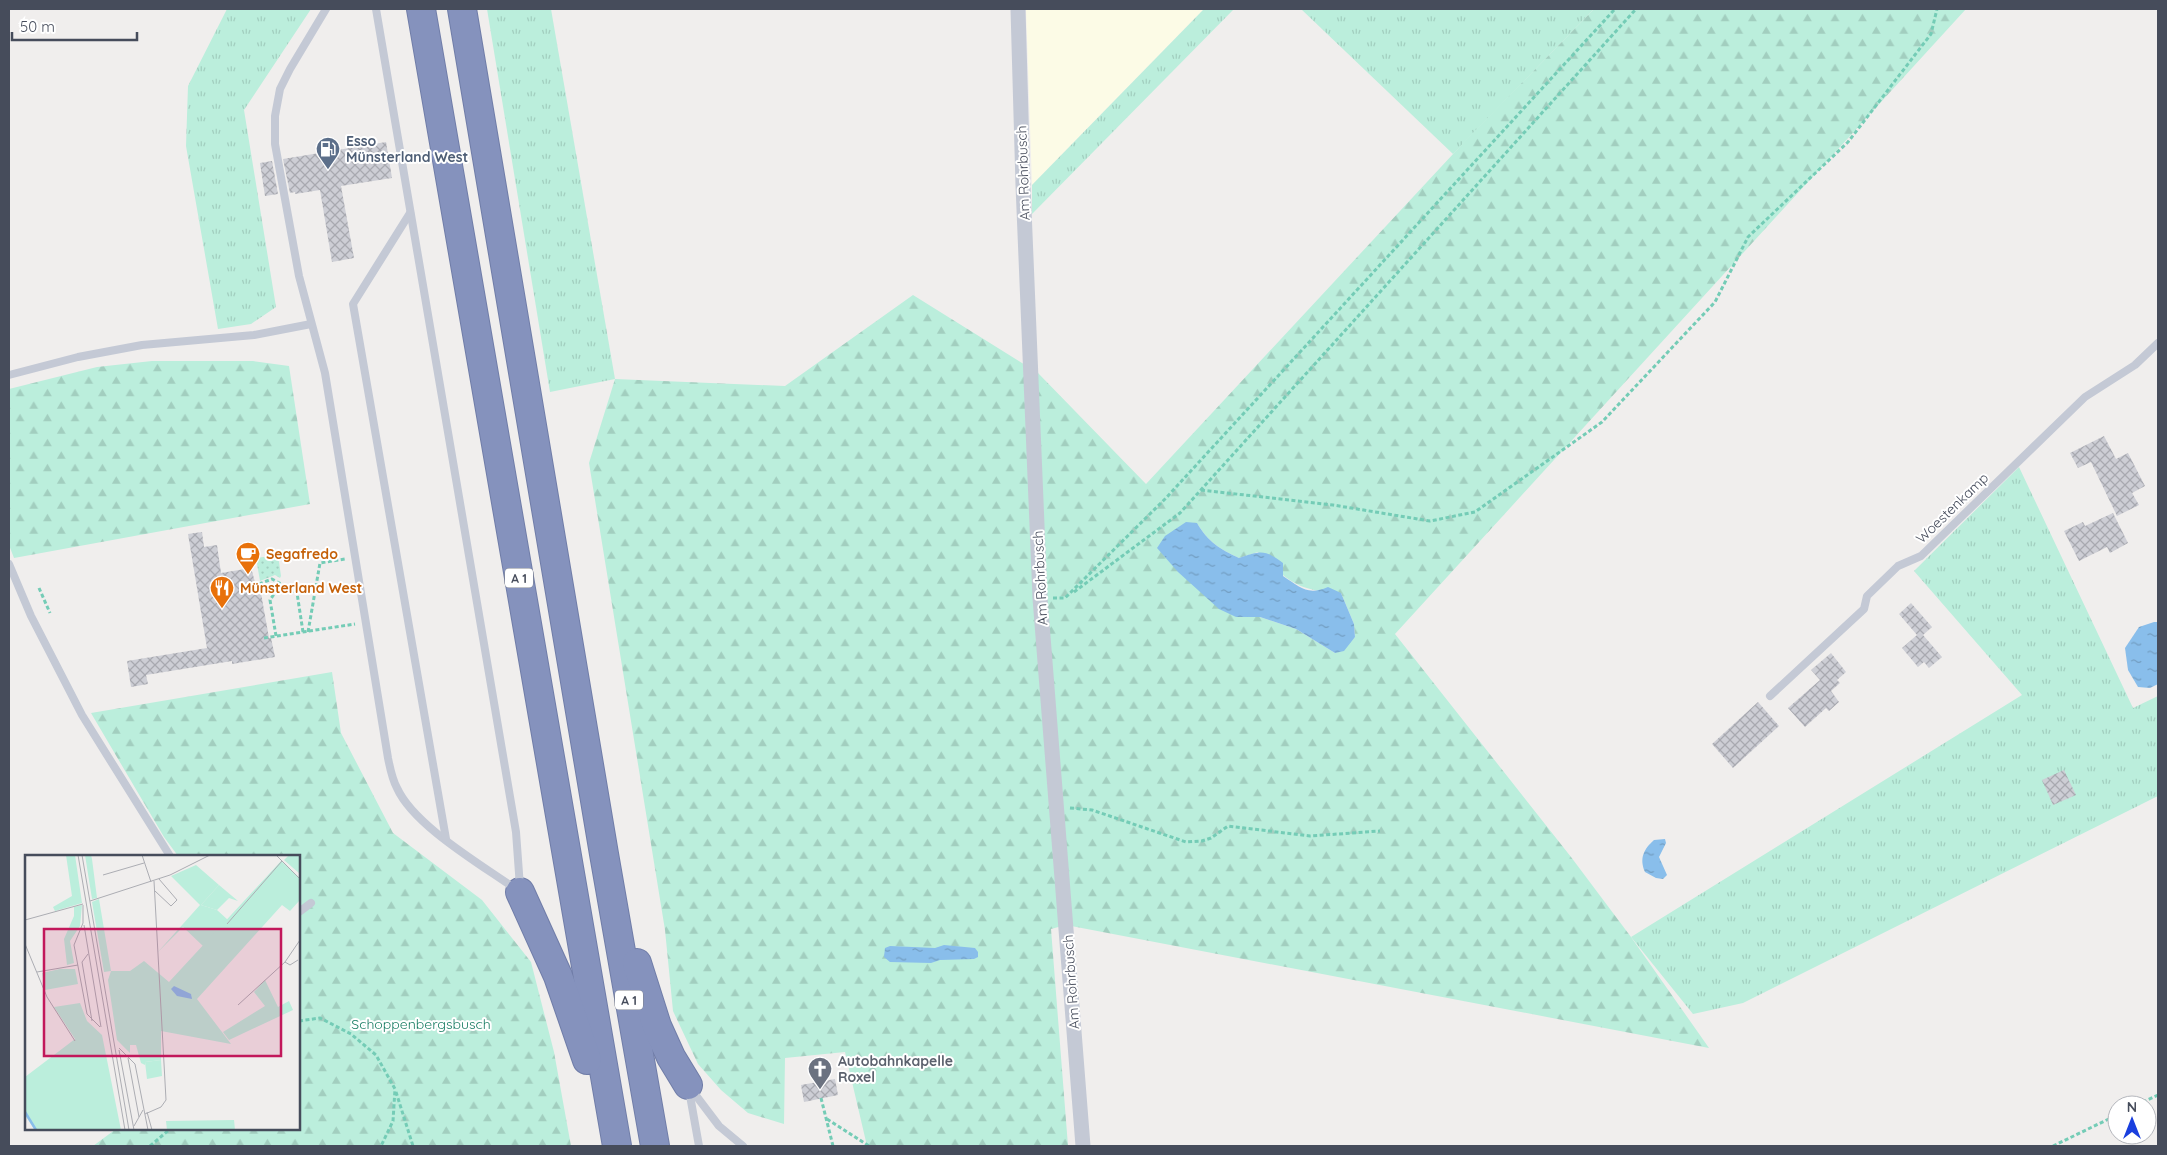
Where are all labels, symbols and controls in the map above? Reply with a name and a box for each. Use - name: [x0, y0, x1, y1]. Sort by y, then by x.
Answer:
- scale bar: [12, 10, 138, 42]
- text: 50 m: [20, 17, 55, 36]
- street label: Am Rohrbusch: [1012, 125, 1034, 221]
- place label: Esso Münsterland West: [346, 132, 468, 166]
- fuel station icon: Esso Münsterland West: [315, 136, 341, 170]
- street label: Woestenkamp: [1912, 469, 1992, 547]
- street label: Am Rohrbusch: [1029, 530, 1051, 626]
- cafe icon: Segafredo: [235, 541, 261, 575]
- place label: Segafredo: [266, 545, 338, 563]
- road number: A 1: [505, 568, 533, 588]
- restaurant icon: Münsterland West: [209, 575, 235, 609]
- place label: Münsterland West: [240, 579, 362, 597]
- inset map: [25, 855, 300, 1130]
- street label: Am Rohrbusch: [1059, 934, 1083, 1030]
- road number: A 1: [615, 990, 643, 1010]
- park label: Schoppenbergsbusch: [351, 1015, 491, 1033]
- place label: Autobahnkapelle Roxel: [838, 1052, 953, 1086]
- church icon: Autobahnkapelle Roxel: [807, 1056, 833, 1090]
- north arrow: [2107, 1095, 2157, 1145]
- text: N: [2127, 1098, 2137, 1116]

